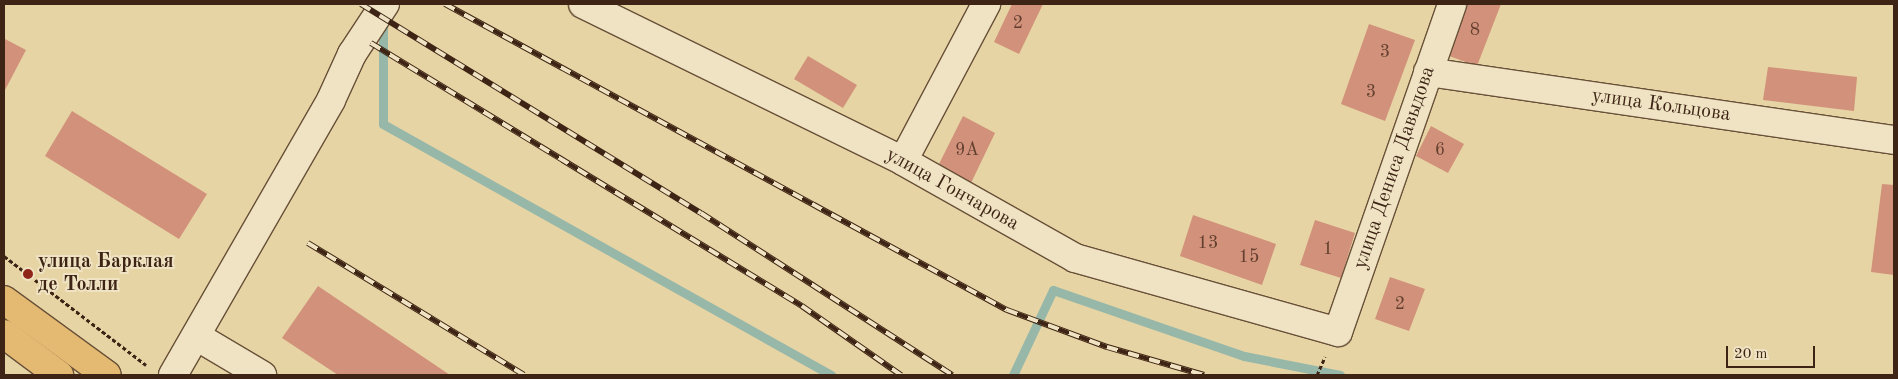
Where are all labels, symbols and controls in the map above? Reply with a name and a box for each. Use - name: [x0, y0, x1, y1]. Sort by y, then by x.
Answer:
- house number: 2: [1013, 12, 1023, 34]
- house number: 8: [1470, 19, 1480, 41]
- house number: 3: [1380, 41, 1390, 63]
- street label: улица Дениса Давыдова: [1349, 63, 1441, 273]
- house number: 3: [1366, 81, 1376, 103]
- street label: улица Кольцова: [1590, 84, 1732, 128]
- house number: 9А: [955, 139, 979, 161]
- house number: 6: [1435, 139, 1445, 161]
- street label: улица Гончарова: [881, 143, 1023, 237]
- house number: 13: [1198, 232, 1218, 254]
- house number: 1: [1323, 238, 1333, 260]
- house number: 15: [1239, 246, 1259, 268]
- place label: улица Барклая де Толли: [38, 250, 174, 297]
- marker: улица Барклая де Толли: [22, 268, 34, 280]
- house number: 2: [1395, 293, 1405, 315]
- scale bar: [1728, 336, 1817, 368]
- text: 20 m: [1734, 347, 1768, 362]

